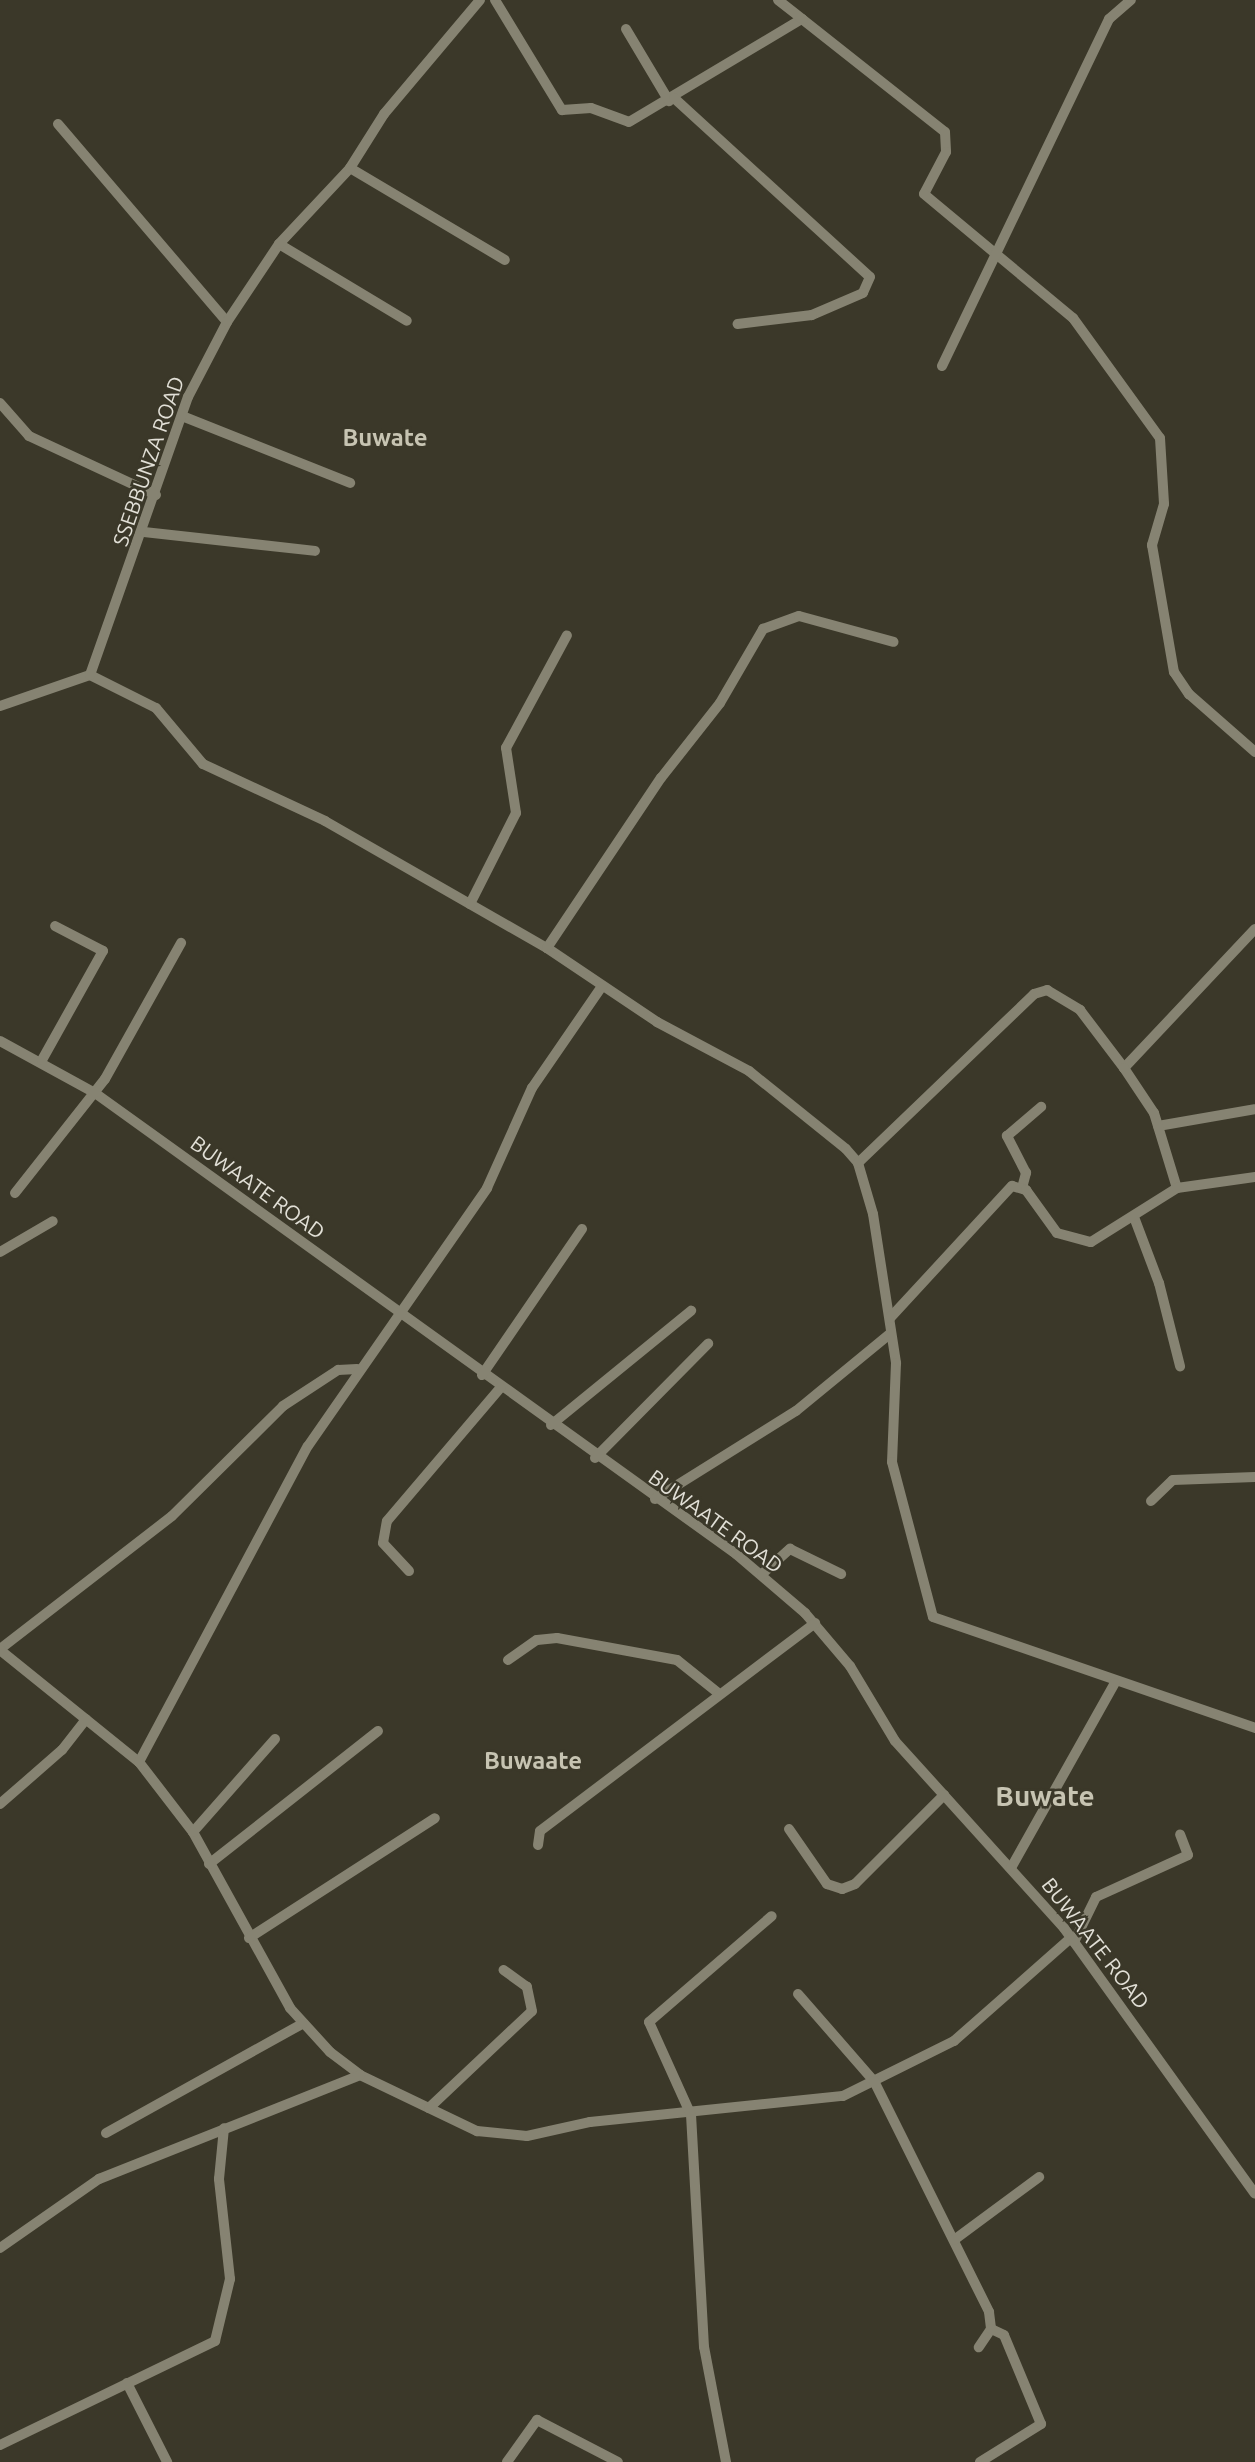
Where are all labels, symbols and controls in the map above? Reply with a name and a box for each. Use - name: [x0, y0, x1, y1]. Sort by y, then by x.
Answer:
- street label: SSEBBUNZA ROAD: [107, 373, 189, 549]
- district label: Buwate: [342, 424, 428, 452]
- street label: BUWAATE ROAD: [186, 1130, 330, 1244]
- street label: BUWAATE ROAD: [644, 1464, 788, 1578]
- district label: Buwaate: [484, 1747, 582, 1775]
- district label: Buwate: [995, 1779, 1095, 1813]
- street label: BUWAATE ROAD: [1037, 1872, 1155, 2014]

